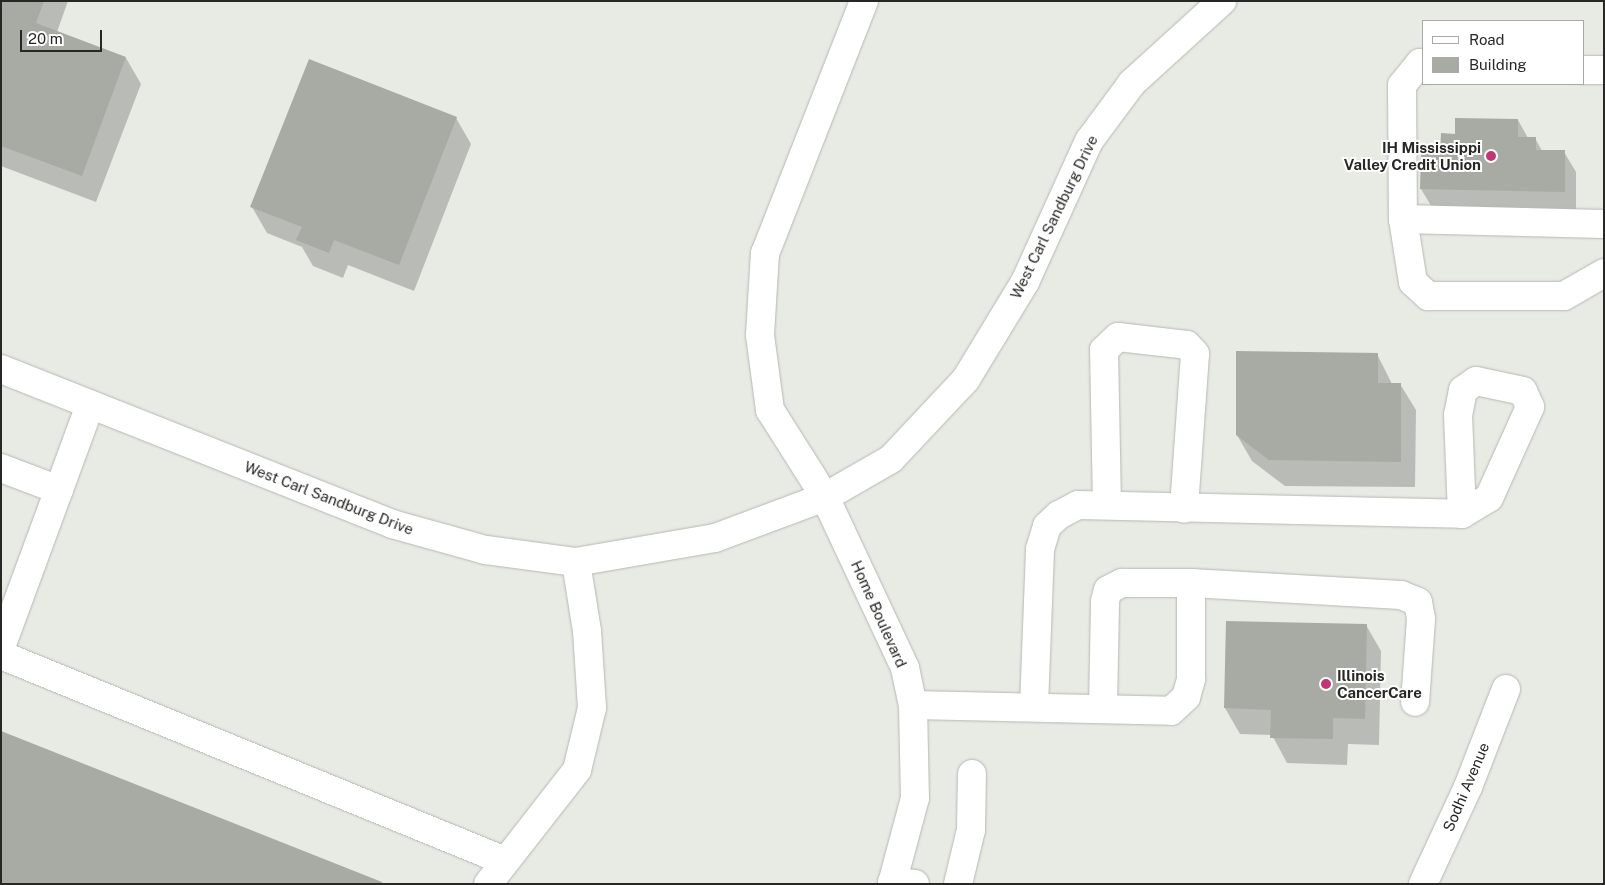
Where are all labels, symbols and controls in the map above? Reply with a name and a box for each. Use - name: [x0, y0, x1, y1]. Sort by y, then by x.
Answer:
- scale bar: [22, 20, 105, 52]
- legend: [1422, 20, 1585, 85]
- text: 20 m: [28, 30, 63, 47]
- text: Road: [1469, 31, 1505, 48]
- text: Building: [1469, 56, 1527, 73]
- street label: West Carl Sandburg Drive: [1007, 132, 1101, 302]
- place label: IH Mississippi Valley Credit Union: [1344, 138, 1481, 173]
- marker: IH Mississippi Valley Credit Union: [1485, 150, 1497, 162]
- street label: West Carl Sandburg Drive: [242, 457, 416, 539]
- street label: Home Boulevard: [847, 558, 911, 670]
- place label: Illinois CancerCare: [1337, 666, 1422, 701]
- marker: Illinois CancerCare: [1319, 677, 1333, 691]
- street label: Sodhi Avenue: [1439, 740, 1493, 834]

